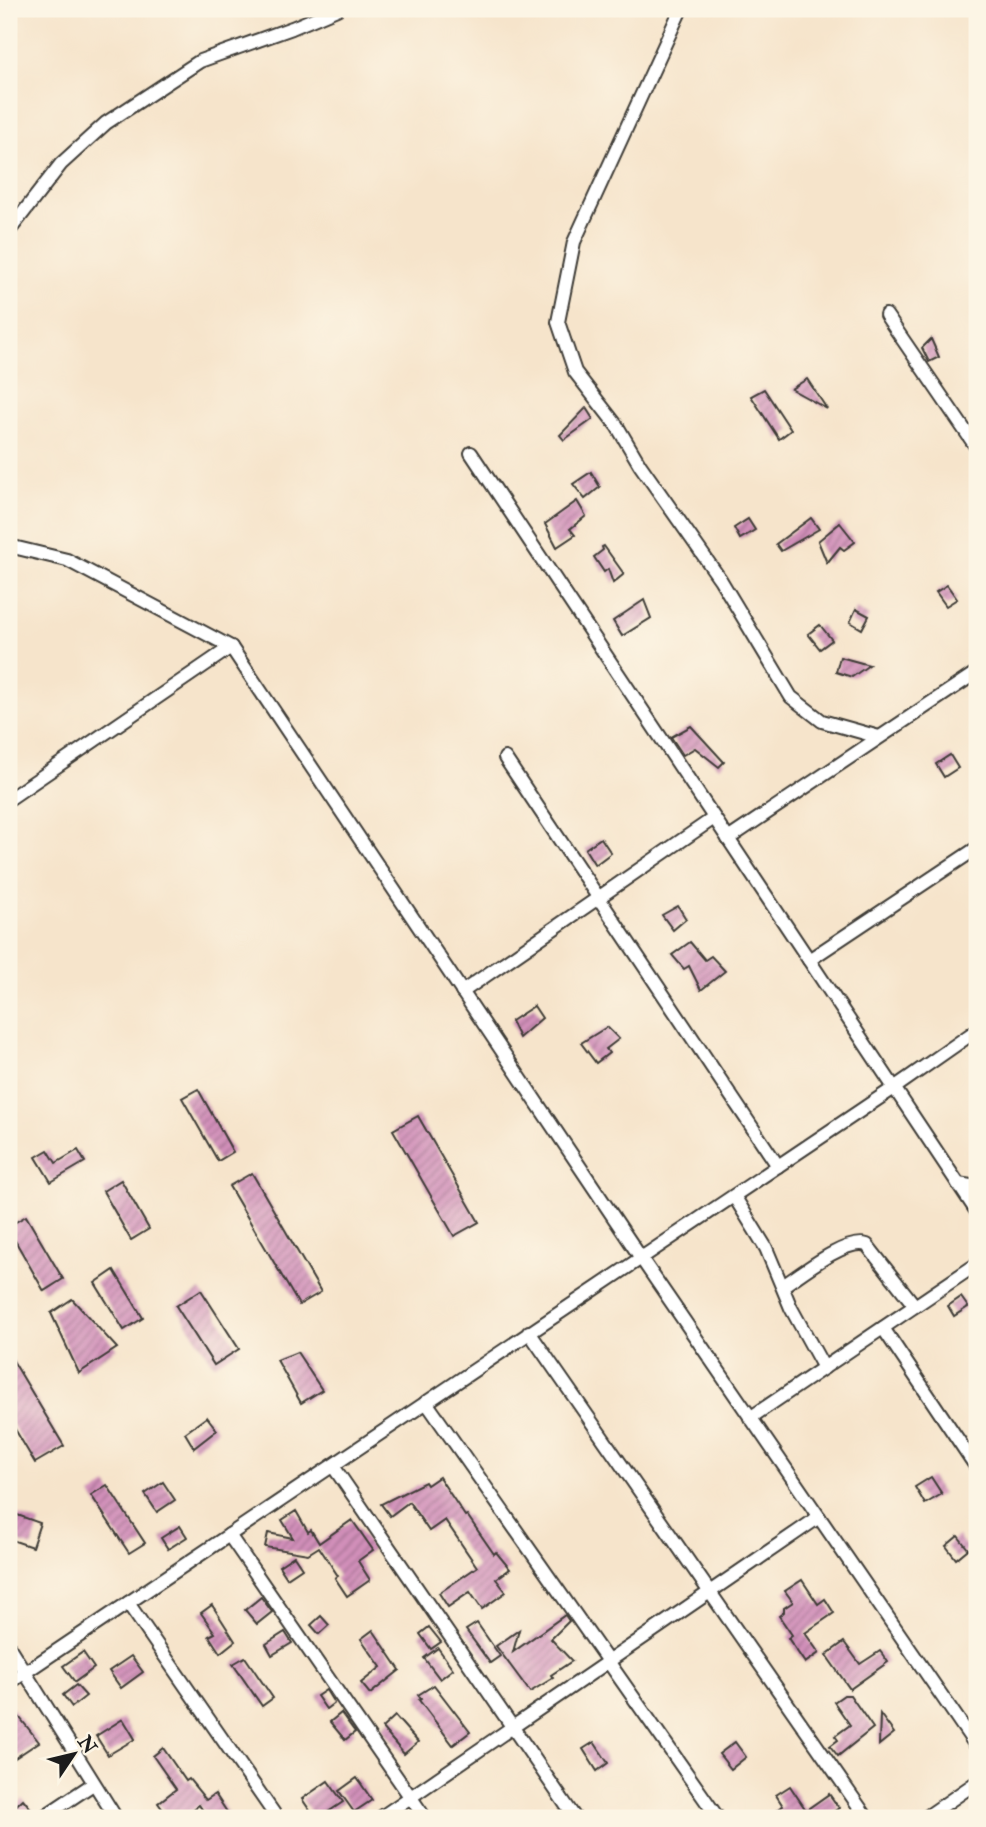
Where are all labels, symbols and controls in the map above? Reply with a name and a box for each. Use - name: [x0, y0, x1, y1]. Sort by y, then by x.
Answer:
- north arrow: [38, 1718, 108, 1788]
- text: N: [72, 1730, 102, 1759]

